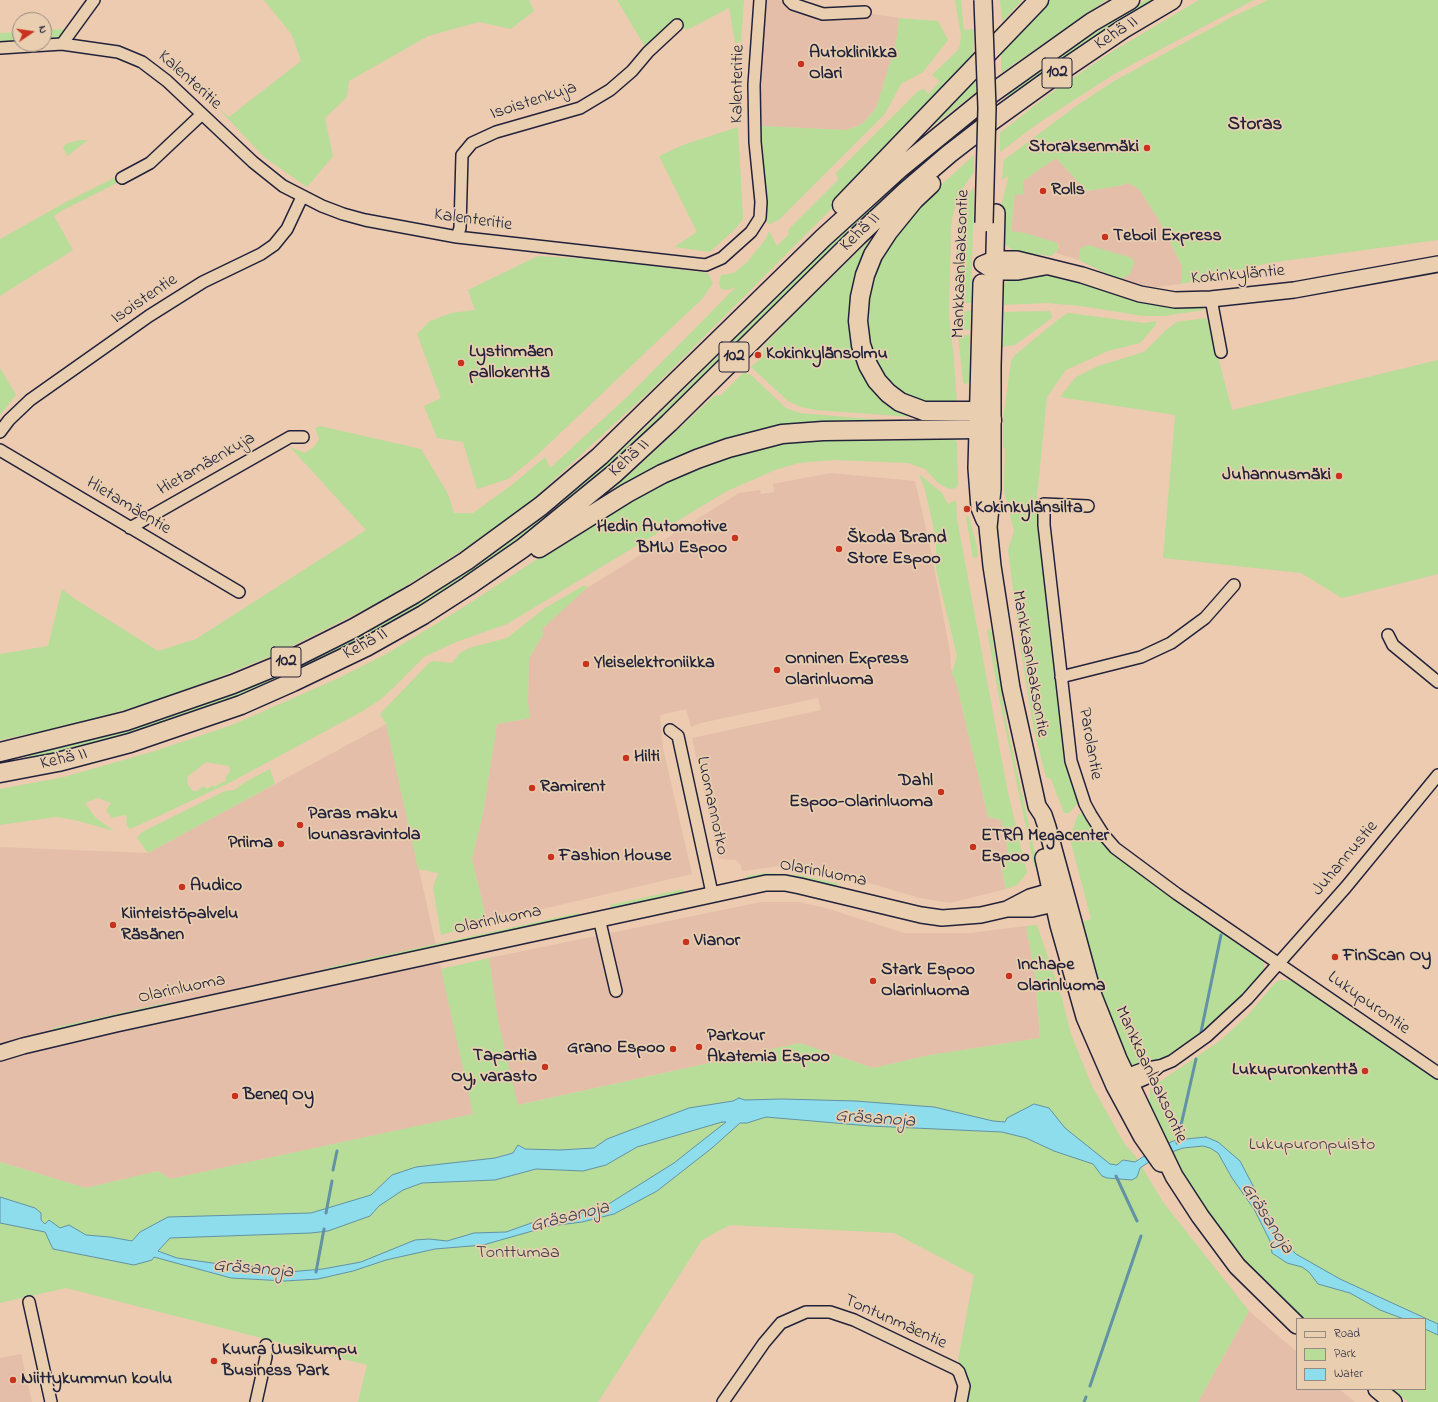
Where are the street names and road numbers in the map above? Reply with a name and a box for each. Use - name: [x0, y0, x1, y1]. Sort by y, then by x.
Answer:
- street label: Kehä II: [1091, 12, 1143, 56]
- street label: Kalenteritie: [728, 44, 750, 124]
- street label: Kalenteritie: [153, 47, 225, 115]
- road number: 102: [1042, 58, 1072, 88]
- street label: Isoistenkuja: [488, 78, 580, 126]
- street label: Mankkaanlaaksontie: [949, 189, 975, 339]
- street label: Kalenteritie: [433, 205, 513, 237]
- street label: Kehä II: [836, 209, 886, 257]
- street label: Kokinkyläntie: [1190, 261, 1286, 291]
- street label: Isoistentie: [108, 270, 182, 330]
- road number: 102: [719, 342, 749, 372]
- street label: Hietamäenkuja: [154, 428, 260, 502]
- street label: Kehä II: [605, 435, 655, 483]
- street label: Hietamäentie: [82, 473, 174, 541]
- street label: Mankkaanlaaksontie: [1005, 589, 1053, 739]
- street label: Kehä II: [340, 624, 392, 666]
- road number: 102: [271, 647, 301, 677]
- street label: Parolantie: [1072, 706, 1106, 782]
- street label: Kehä II: [38, 744, 90, 776]
- street label: Luomannotko: [690, 755, 732, 857]
- street label: Juhannustie: [1308, 817, 1384, 901]
- street label: Olarinluoma: [777, 855, 869, 893]
- street label: Olarinluoma: [452, 901, 544, 941]
- street label: Lukupurontie: [1322, 968, 1414, 1040]
- street label: Olarinluoma: [136, 970, 228, 1010]
- street label: Mankkaanlaaksontie: [1109, 1003, 1191, 1147]
- street label: Tontunmäentie: [840, 1291, 950, 1355]

